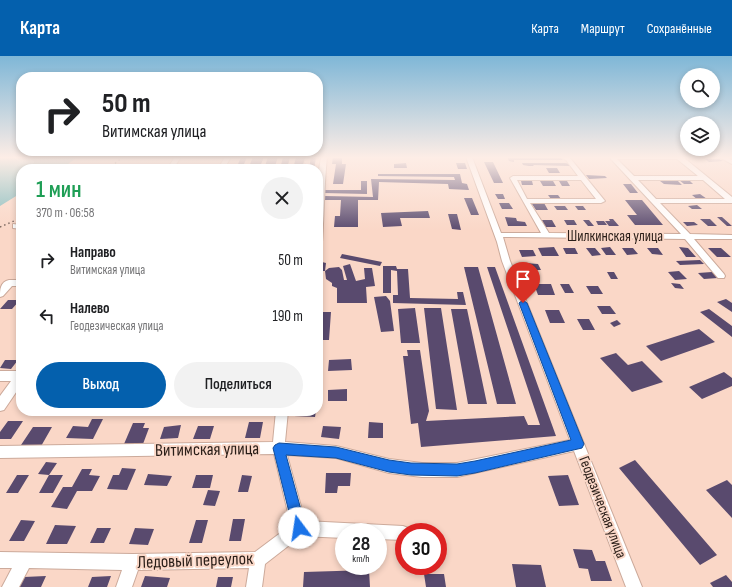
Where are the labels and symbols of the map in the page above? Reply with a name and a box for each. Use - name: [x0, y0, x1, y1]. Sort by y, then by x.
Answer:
- street label: Шилкинская улица: [567, 227, 663, 246]
- pin: [506, 262, 540, 303]
- street label: Витимская улица: [155, 438, 259, 461]
- street label: Геодезическая улица: [574, 453, 631, 561]
- position arrow: [278, 507, 320, 549]
- speed limit sign: 30: [395, 523, 447, 575]
- street label: Ледовый переулок: [137, 548, 253, 573]

